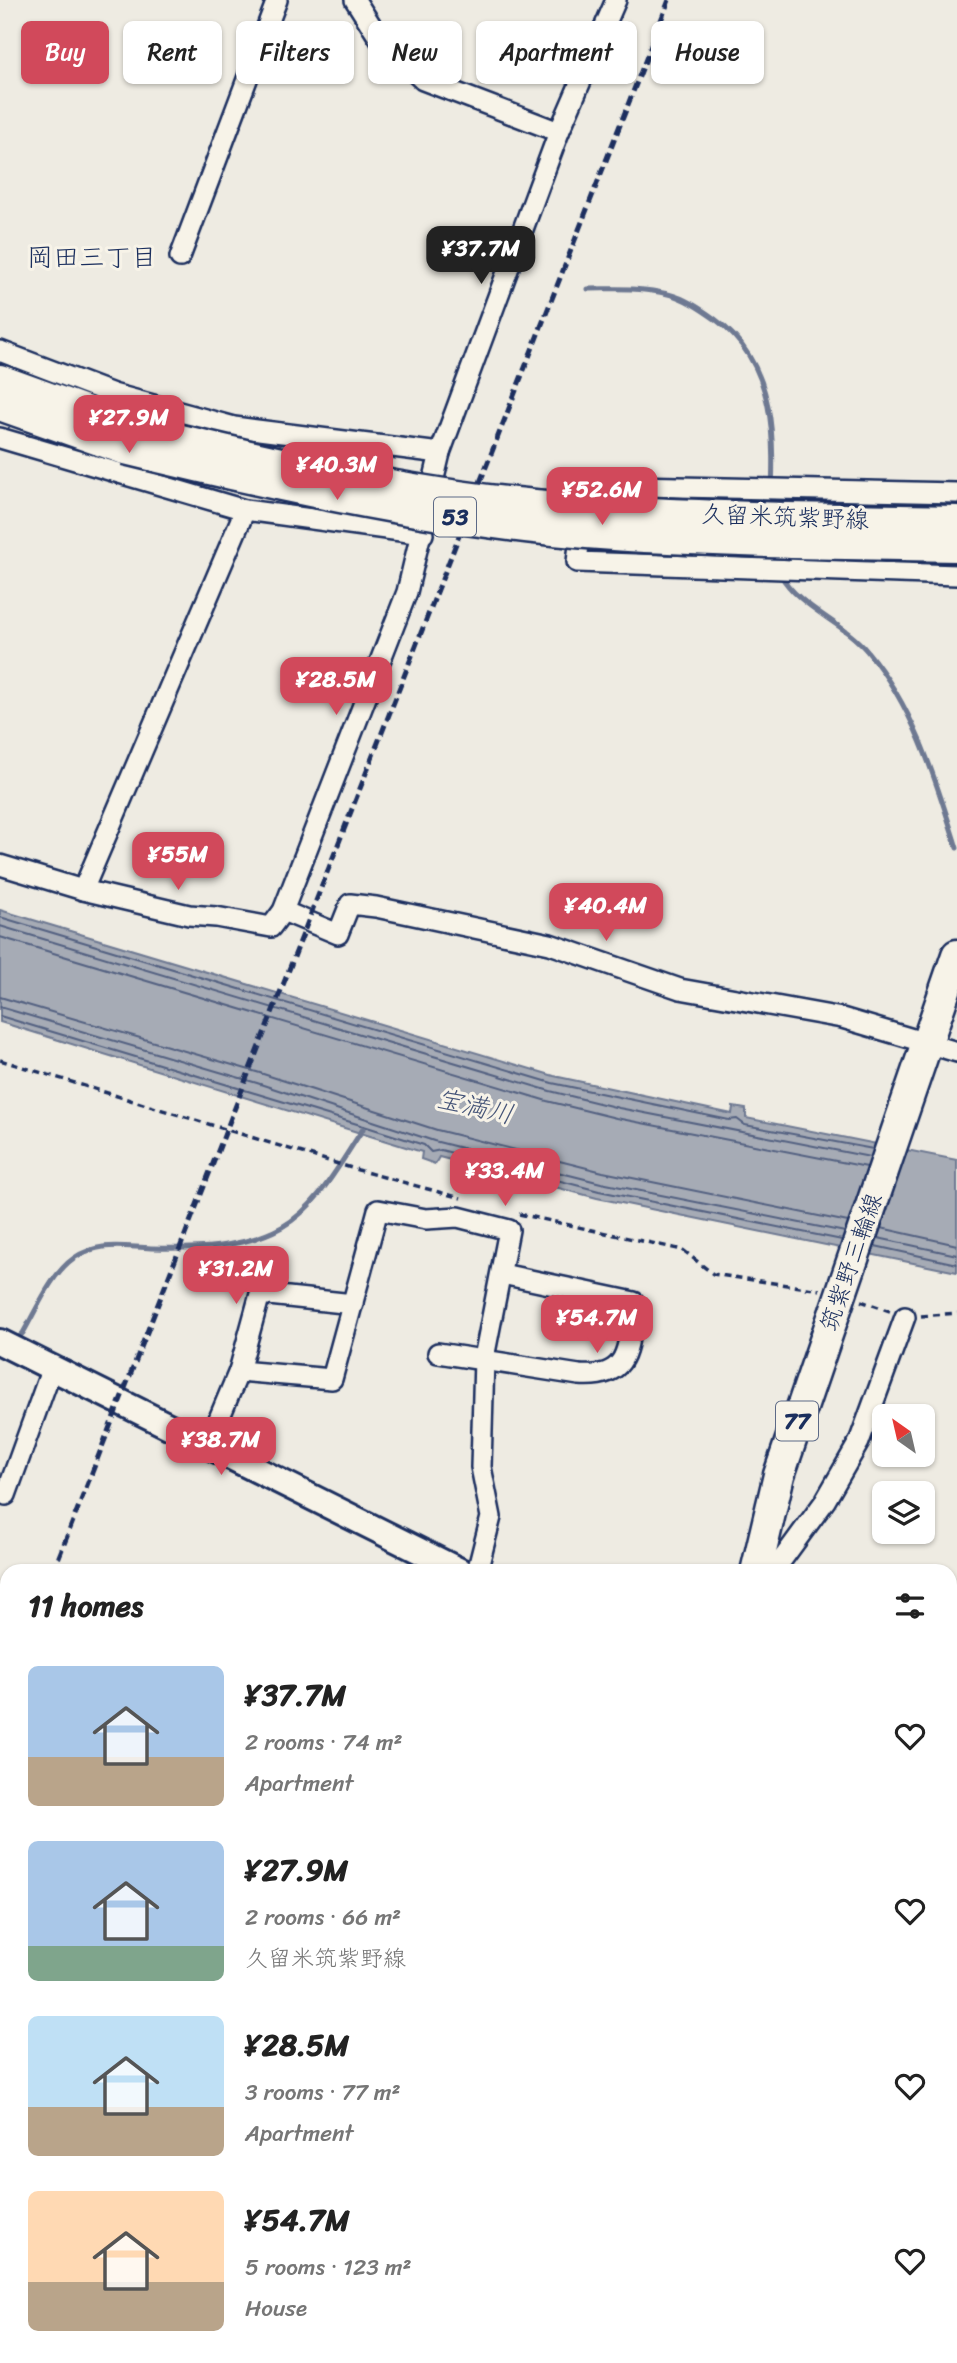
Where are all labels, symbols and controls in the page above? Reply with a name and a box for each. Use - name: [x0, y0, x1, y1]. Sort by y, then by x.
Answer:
- chip: Buy: [21, 21, 109, 84]
- chip: Rent: [123, 21, 222, 84]
- chip: Filters: [236, 21, 354, 84]
- chip: New: [368, 21, 462, 84]
- chip: Apartment: [476, 21, 637, 84]
- chip: House: [651, 21, 764, 84]
- pin: ¥37.7M: [424, 226, 538, 286]
- text: ¥37.7M: [442, 228, 520, 269]
- district label: 岡田三丁目: [27, 234, 157, 280]
- pin: ¥27.9M: [72, 396, 186, 455]
- text: ¥27.9M: [89, 397, 169, 438]
- pin: ¥40.3M: [280, 442, 394, 502]
- text: ¥40.3M: [297, 444, 377, 485]
- pin: ¥52.6M: [545, 468, 659, 527]
- text: ¥52.6M: [563, 469, 641, 510]
- street label: 久留米筑紫野線: [700, 493, 870, 541]
- road number: 53: [434, 498, 476, 537]
- pin: ¥28.5M: [279, 658, 393, 717]
- text: ¥28.5M: [296, 659, 376, 700]
- pin: ¥55M: [137, 832, 219, 892]
- text: ¥55M: [148, 834, 208, 875]
- pin: ¥40.4M: [549, 884, 663, 943]
- text: ¥40.4M: [565, 885, 647, 926]
- water label: 宝満川: [432, 1075, 518, 1137]
- pin: ¥33.4M: [448, 1148, 562, 1208]
- text: ¥33.4M: [466, 1150, 544, 1191]
- street label: 筑紫野三輪線: [808, 1187, 894, 1337]
- pin: ¥31.2M: [179, 1246, 293, 1306]
- text: ¥31.2M: [199, 1248, 273, 1289]
- pin: ¥54.7M: [540, 1296, 654, 1355]
- text: ¥54.7M: [557, 1297, 637, 1338]
- road number: 77: [776, 1402, 818, 1440]
- north arrow: [872, 1404, 934, 1466]
- map controls: [872, 1404, 935, 1544]
- pin: ¥38.7M: [164, 1418, 278, 1477]
- text: ¥38.7M: [182, 1419, 260, 1460]
- button: layers: [872, 1481, 935, 1544]
- text: 11 homes: [28, 1579, 143, 1633]
- icon: filters: [891, 1587, 929, 1625]
- text: ¥37.7M: [245, 1668, 346, 1722]
- icon: home: [84, 1694, 168, 1778]
- icon: heart: [891, 1717, 929, 1755]
- text: 2 rooms · 74 m²: [245, 1722, 402, 1763]
- text: Apartment: [245, 1763, 354, 1804]
- text: ¥27.9M: [245, 1843, 348, 1897]
- icon: home: [84, 1869, 168, 1953]
- icon: heart: [891, 1892, 929, 1930]
- text: 2 rooms · 66 m²: [245, 1897, 401, 1938]
- text: 久留米筑紫野線: [245, 1938, 406, 1979]
- text: ¥28.5M: [245, 2018, 349, 2072]
- icon: home: [84, 2044, 168, 2128]
- icon: heart: [891, 2067, 929, 2105]
- text: 3 rooms · 77 m²: [245, 2072, 401, 2113]
- text: Apartment: [245, 2113, 354, 2154]
- text: ¥54.7M: [245, 2193, 349, 2247]
- icon: home: [84, 2219, 168, 2303]
- icon: heart: [891, 2242, 929, 2280]
- text: 5 rooms · 123 m²: [245, 2247, 412, 2288]
- text: House: [245, 2288, 307, 2329]

